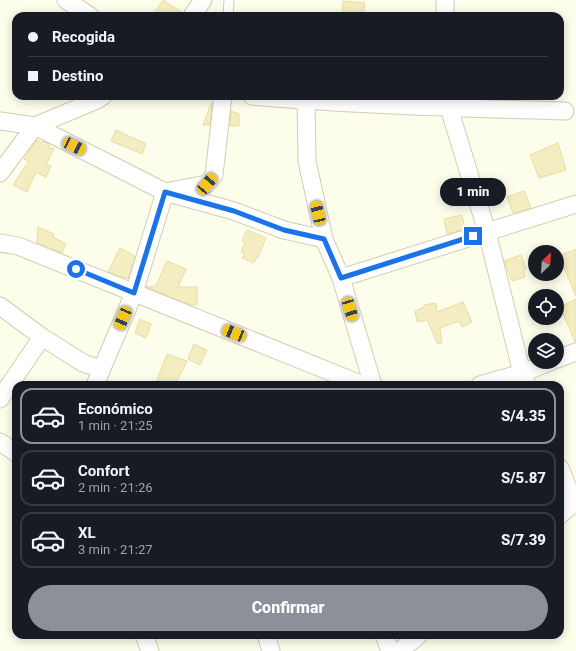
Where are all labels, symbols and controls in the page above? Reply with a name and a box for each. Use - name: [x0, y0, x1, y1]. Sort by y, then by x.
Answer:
- text: Recogida: [52, 28, 115, 46]
- text: Destino: [52, 67, 103, 85]
- car: [61, 135, 87, 157]
- car: [195, 171, 219, 197]
- callout: 1 min: [440, 178, 506, 206]
- text: 1 min: [457, 184, 489, 199]
- car: [309, 200, 327, 226]
- route end: [464, 227, 482, 245]
- north arrow: [528, 245, 564, 281]
- map controls: [528, 245, 564, 369]
- route start: [67, 260, 85, 278]
- button: locate: [528, 289, 564, 325]
- car: [341, 296, 359, 322]
- car: [113, 305, 133, 331]
- car: [221, 323, 247, 343]
- button: layers: [528, 333, 564, 369]
- icon: car: [30, 398, 66, 434]
- text: Económico: [78, 400, 153, 418]
- text: S/4.35: [501, 407, 546, 425]
- text: 1 min · 21:25: [78, 418, 153, 433]
- icon: car: [30, 460, 66, 496]
- text: Confort: [78, 462, 129, 480]
- text: S/5.87: [501, 469, 546, 487]
- text: 2 min · 21:26: [78, 480, 153, 495]
- icon: car: [30, 522, 66, 558]
- text: XL: [78, 524, 96, 542]
- text: S/7.39: [501, 531, 546, 549]
- text: 3 min · 21:27: [78, 542, 153, 557]
- button: Confirmar: [28, 585, 548, 631]

